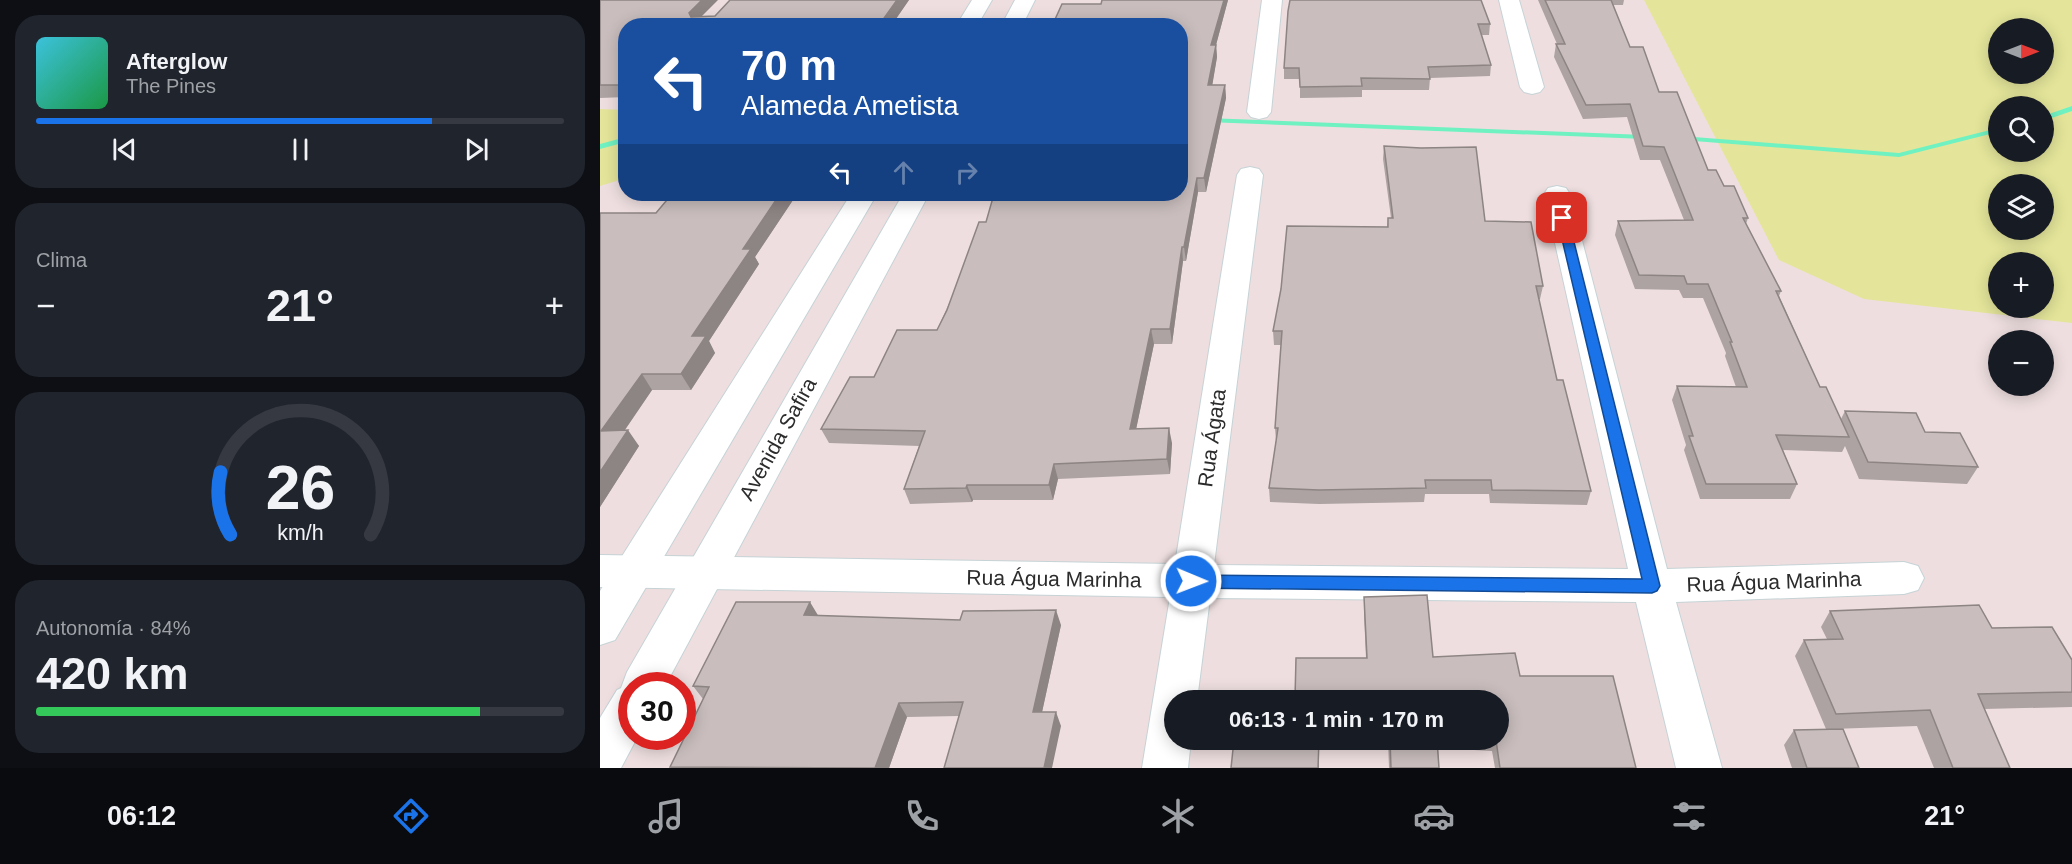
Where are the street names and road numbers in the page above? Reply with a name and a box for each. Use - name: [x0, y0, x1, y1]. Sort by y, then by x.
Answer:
- street label: Avenida Safira: [734, 373, 821, 504]
- street label: Rua Ágata: [1193, 387, 1230, 489]
- street label: Rua Água Marinha: [966, 565, 1142, 592]
- street label: Rua Água Marinha: [1686, 567, 1862, 596]

